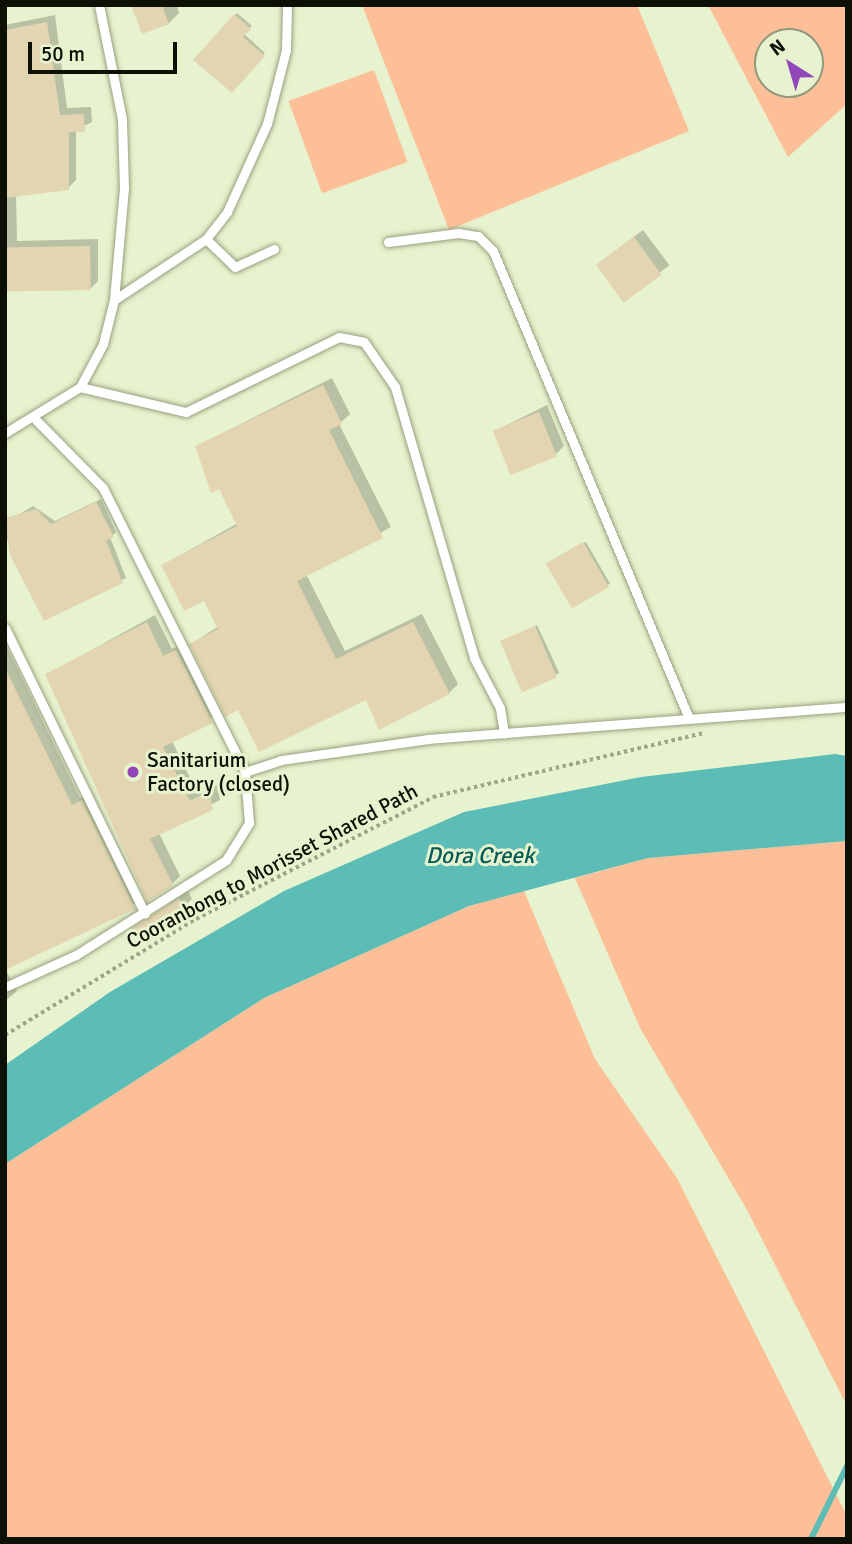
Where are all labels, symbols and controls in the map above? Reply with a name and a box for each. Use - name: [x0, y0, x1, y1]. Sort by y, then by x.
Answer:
- scale bar: [32, 28, 180, 72]
- north arrow: [754, 28, 824, 98]
- text: N: [765, 34, 790, 61]
- text: 50 m: [41, 41, 85, 67]
- place label: Sanitarium Factory (closed): [147, 747, 290, 797]
- marker: Sanitarium Factory (closed): [125, 764, 141, 780]
- street label: Cooranbong to Morisset Shared Path: [122, 778, 422, 954]
- water label: Dora Creek: [426, 842, 534, 870]

